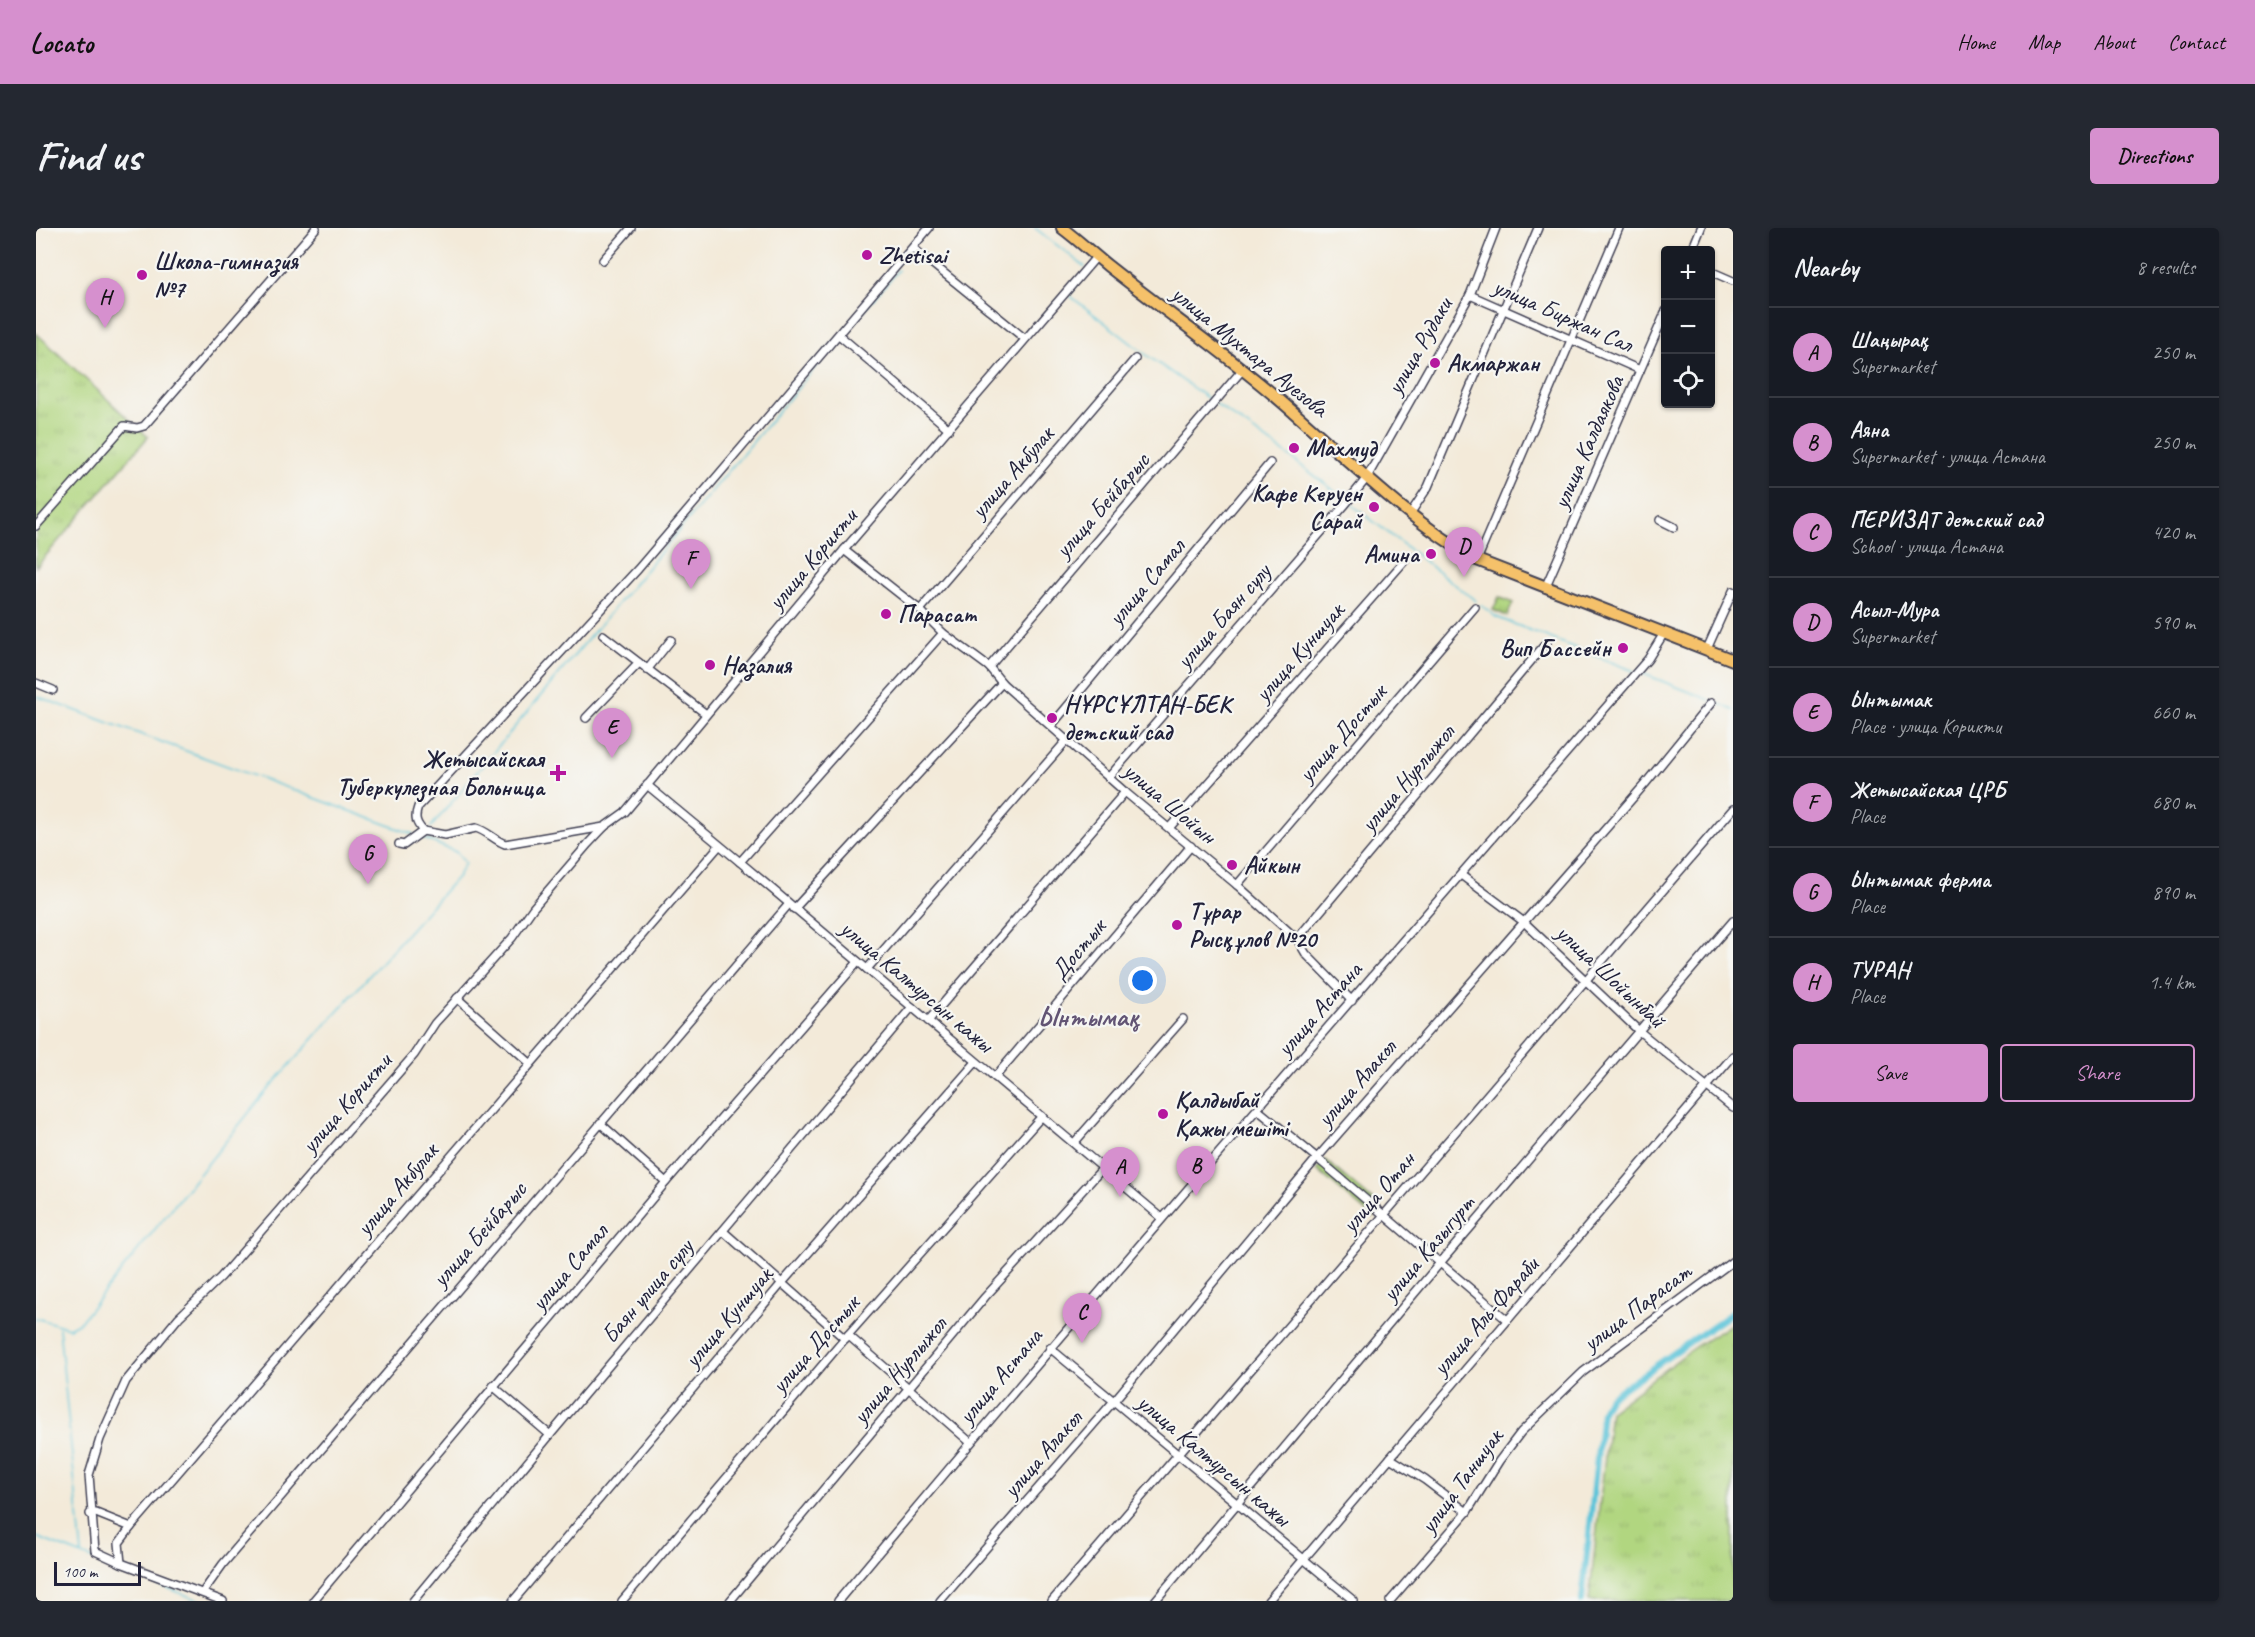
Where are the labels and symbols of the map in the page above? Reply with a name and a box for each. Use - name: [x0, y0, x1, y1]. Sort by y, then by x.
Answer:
- place label: Zhetisai: [879, 240, 950, 270]
- place label: Школа-гимназия №7: [154, 246, 299, 304]
- marker: Zhetisai: [860, 248, 874, 262]
- marker: Школа-гимназия №7: [135, 268, 149, 282]
- street label: улица Биржан Сал: [1487, 270, 1639, 360]
- street label: улица Мухтара Ауезова: [1164, 277, 1335, 424]
- pin: H: [86, 279, 124, 328]
- street label: улица Рудаки: [1378, 290, 1460, 401]
- place label: Акмаржан: [1447, 348, 1541, 378]
- marker: Акмаржан: [1428, 356, 1442, 370]
- street label: улица Калдаякова: [1545, 370, 1631, 515]
- street label: улица Акбулак: [962, 418, 1062, 526]
- place label: Махмуд: [1306, 433, 1379, 463]
- marker: Махмуд: [1287, 441, 1301, 455]
- street label: улица Бейбарыс: [1047, 445, 1157, 565]
- place label: Кафе Керуен Сарай: [1252, 478, 1364, 536]
- street label: улица Корикти: [760, 500, 865, 617]
- marker: Кафе Керуен Сарай: [1367, 500, 1381, 514]
- pin: D: [1444, 528, 1484, 577]
- street label: улица Самал: [1100, 531, 1192, 633]
- place label: Амина: [1364, 539, 1420, 569]
- pin: F: [672, 540, 710, 589]
- marker: Амина: [1424, 547, 1438, 561]
- street label: улица Баян сулу: [1168, 556, 1278, 676]
- street label: улица Куншуак: [1246, 594, 1352, 709]
- place label: Парасат: [898, 599, 977, 629]
- marker: Парасат: [879, 607, 893, 621]
- place label: Вип Бассейн: [1500, 633, 1612, 663]
- marker: Вип Бассейн: [1616, 641, 1630, 655]
- place label: Назалия: [722, 650, 792, 681]
- marker: Назалия: [703, 658, 717, 672]
- street label: улица Достык: [1290, 676, 1394, 790]
- place label: НҰРСҰЛТАН-БЕК детский сад: [1064, 689, 1235, 747]
- pin: E: [592, 708, 632, 758]
- marker: НҰРСҰЛТАН-БЕК детский сад: [1045, 711, 1059, 725]
- street label: улица Нурлыжол: [1352, 717, 1462, 839]
- place label: Жетысайская Туберкулезная Больница: [337, 744, 546, 803]
- street label: улица Шойын: [1116, 754, 1224, 852]
- marker: Жетысайская Туберкулезная Больница: [549, 764, 567, 782]
- pin: G: [348, 834, 388, 884]
- place label: Айкын: [1244, 850, 1301, 880]
- marker: Айкын: [1225, 858, 1239, 872]
- place label: Тұрар Рысқұлов №20: [1189, 896, 1318, 954]
- street label: Достык: [1044, 911, 1114, 986]
- street label: улица Калтурсын кажы: [833, 912, 1001, 1060]
- street label: улица Шойынбай: [1548, 916, 1674, 1036]
- marker: Тұрар Рысқұлов №20: [1170, 918, 1184, 932]
- street label: улица Астана: [1268, 955, 1369, 1064]
- your location: [1128, 966, 1157, 995]
- district label: Ынтымақ: [1039, 1000, 1141, 1034]
- street label: улица Алакол: [1309, 1032, 1403, 1134]
- street label: улица Корикти: [293, 1045, 399, 1161]
- place label: Қалдыбай Қажы мешіті: [1175, 1085, 1291, 1143]
- marker: Қалдыбай Қажы мешіті: [1156, 1107, 1170, 1121]
- street label: улица Акбулак: [348, 1134, 446, 1243]
- street label: улица Отан: [1333, 1144, 1423, 1240]
- pin: B: [1176, 1146, 1216, 1196]
- pin: A: [1100, 1148, 1140, 1197]
- street label: улица Бейбарыс: [424, 1174, 534, 1294]
- street label: улица Казыгурт: [1374, 1188, 1482, 1309]
- street label: улица Самал: [523, 1216, 615, 1318]
- street label: Баян улица сулу: [595, 1231, 701, 1349]
- street label: улица Аль-Фараби: [1424, 1249, 1546, 1383]
- street label: улица Парасат: [1575, 1256, 1698, 1359]
- street label: улица Куншуак: [676, 1259, 780, 1375]
- street label: улица Достык: [763, 1287, 867, 1401]
- pin: C: [1062, 1294, 1102, 1343]
- street label: улица Нурлыжол: [844, 1309, 954, 1431]
- street label: улица Астана: [950, 1321, 1050, 1431]
- street label: улица Калтурсын кажы: [1130, 1386, 1298, 1534]
- street label: улица Алакол: [995, 1403, 1089, 1505]
- street label: улица Таншуак: [1412, 1421, 1510, 1541]
- scale bar: [54, 1559, 141, 1586]

